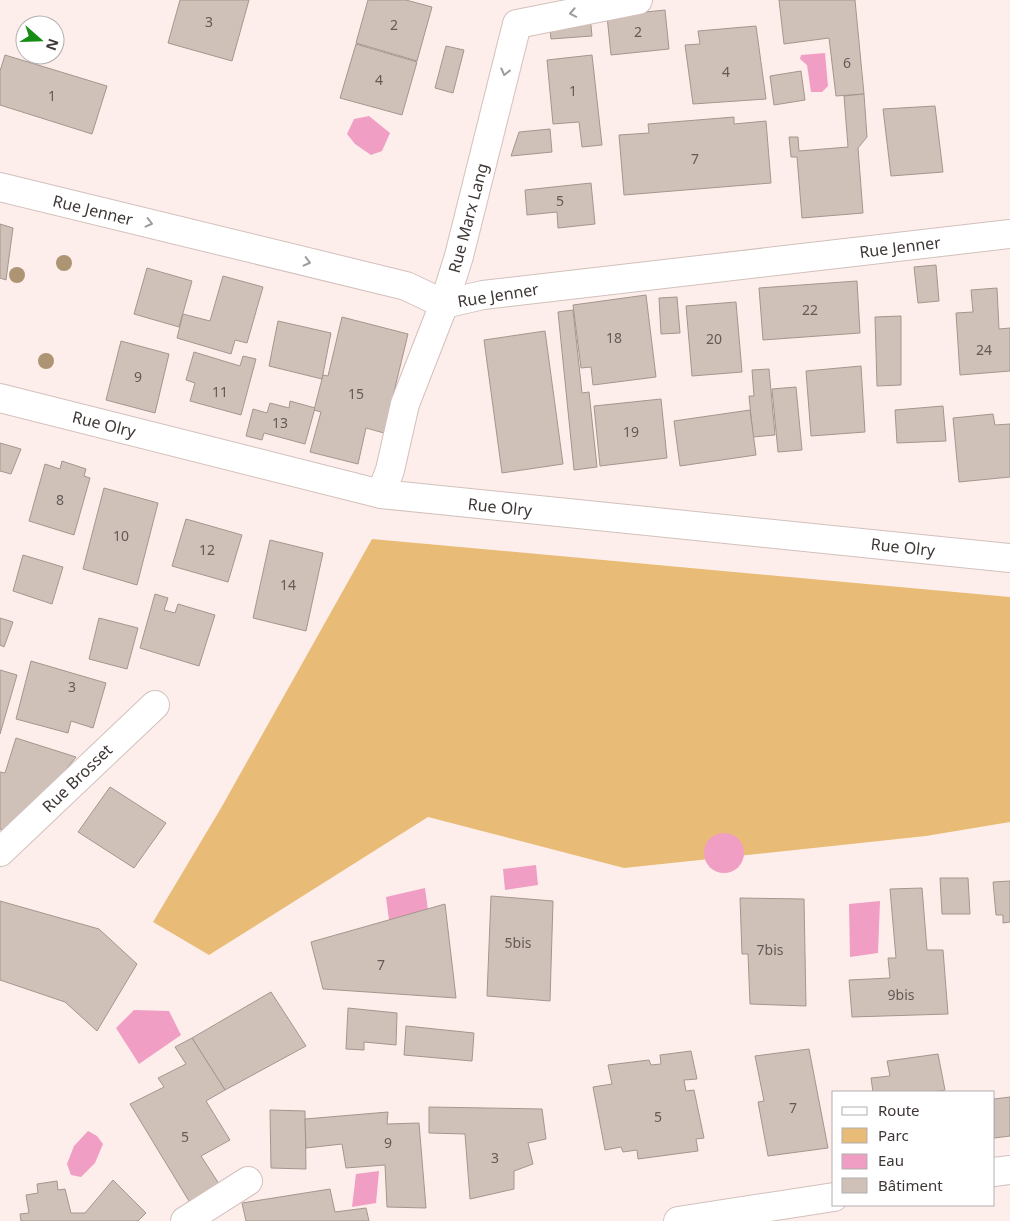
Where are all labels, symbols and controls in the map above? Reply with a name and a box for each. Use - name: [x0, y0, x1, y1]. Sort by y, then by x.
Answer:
- one-way arrow: [568, 7, 577, 18]
- house number: 3: [205, 12, 213, 31]
- north arrow: [15, 15, 65, 65]
- house number: 2: [390, 15, 398, 34]
- house number: 2: [634, 22, 642, 41]
- text: N: [42, 36, 64, 53]
- house number: 6: [843, 53, 851, 72]
- house number: 4: [722, 62, 730, 81]
- one-way arrow: [500, 67, 511, 76]
- house number: 4: [375, 70, 383, 89]
- house number: 1: [569, 81, 577, 100]
- house number: 1: [48, 86, 56, 105]
- house number: 7: [691, 149, 699, 168]
- street label: Rue Marx Lang: [443, 161, 493, 275]
- street label: Rue Jenner: [51, 189, 136, 231]
- house number: 5: [556, 191, 564, 210]
- one-way arrow: [145, 218, 153, 228]
- street label: Rue Jenner: [858, 231, 942, 263]
- one-way arrow: [303, 256, 312, 267]
- street label: Rue Jenner: [456, 278, 541, 312]
- house number: 22: [802, 300, 818, 319]
- house number: 18: [606, 328, 622, 347]
- house number: 20: [706, 329, 722, 348]
- house number: 24: [976, 340, 992, 359]
- house number: 9: [134, 367, 142, 386]
- house number: 11: [212, 382, 228, 401]
- house number: 15: [348, 384, 364, 403]
- street label: Rue Olry: [70, 406, 139, 443]
- house number: 13: [272, 413, 288, 432]
- house number: 19: [623, 422, 639, 441]
- house number: 8: [56, 490, 64, 509]
- street label: Rue Olry: [467, 493, 534, 521]
- house number: 10: [113, 526, 129, 545]
- street label: Rue Olry: [870, 533, 937, 561]
- house number: 12: [199, 540, 215, 559]
- house number: 14: [280, 575, 296, 594]
- house number: 3: [68, 677, 76, 696]
- street label: Rue Brosset: [37, 739, 117, 817]
- house number: 5bis: [505, 933, 532, 952]
- house number: 7bis: [757, 940, 784, 959]
- house number: 7: [377, 955, 385, 974]
- house number: 9bis: [888, 985, 915, 1004]
- legend: [832, 1091, 995, 1206]
- house number: 7: [789, 1098, 797, 1117]
- text: Route: [878, 1100, 920, 1120]
- house number: 5: [654, 1107, 662, 1126]
- text: Parc: [878, 1125, 909, 1145]
- house number: 5: [181, 1127, 189, 1146]
- house number: 9: [384, 1133, 392, 1152]
- house number: 3: [491, 1148, 499, 1167]
- text: Eau: [878, 1150, 904, 1170]
- text: Bâtiment: [878, 1175, 943, 1195]

